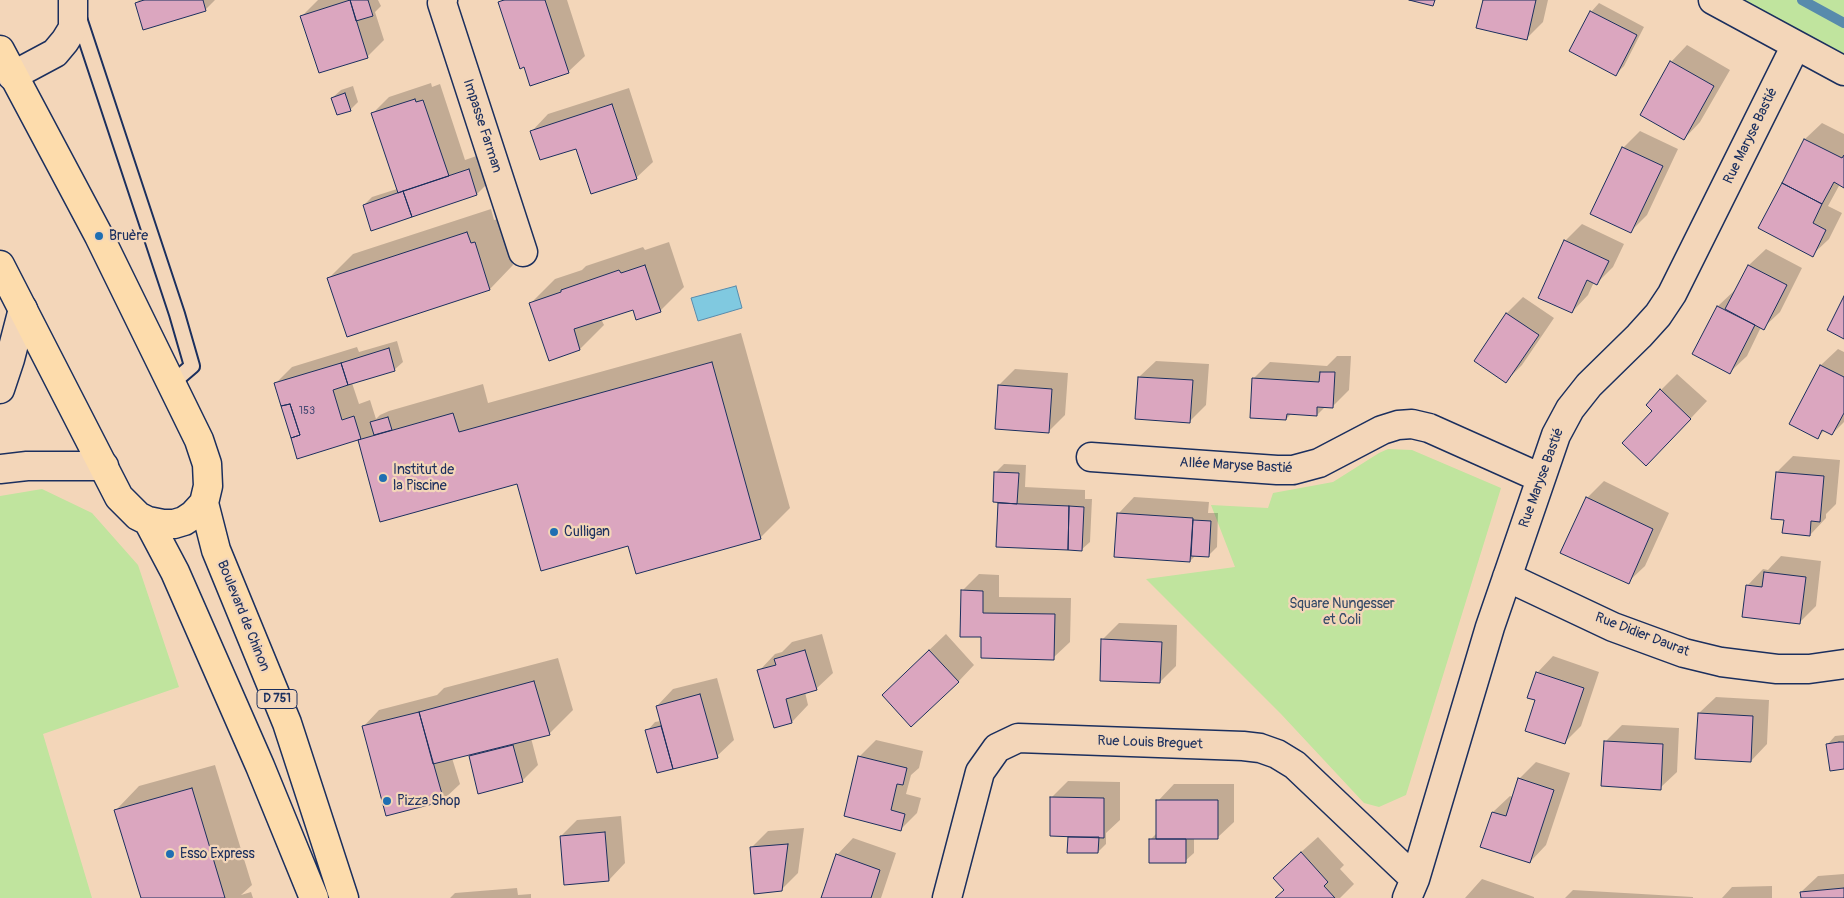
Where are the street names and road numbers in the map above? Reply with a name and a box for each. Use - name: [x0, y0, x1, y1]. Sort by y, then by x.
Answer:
- street label: Impasse Farman: [459, 77, 505, 175]
- street label: Rue Maryse Bastié: [1720, 85, 1782, 187]
- street label: Rue Maryse Bastié: [1516, 426, 1568, 530]
- street label: Allée Maryse Bastié: [1179, 455, 1293, 477]
- street label: Boulevard de Chinon: [213, 558, 273, 674]
- street label: Rue Didier Daurat: [1593, 609, 1691, 661]
- road number: D 751: [257, 690, 297, 709]
- street label: Rue Louis Breguet: [1097, 733, 1203, 753]

